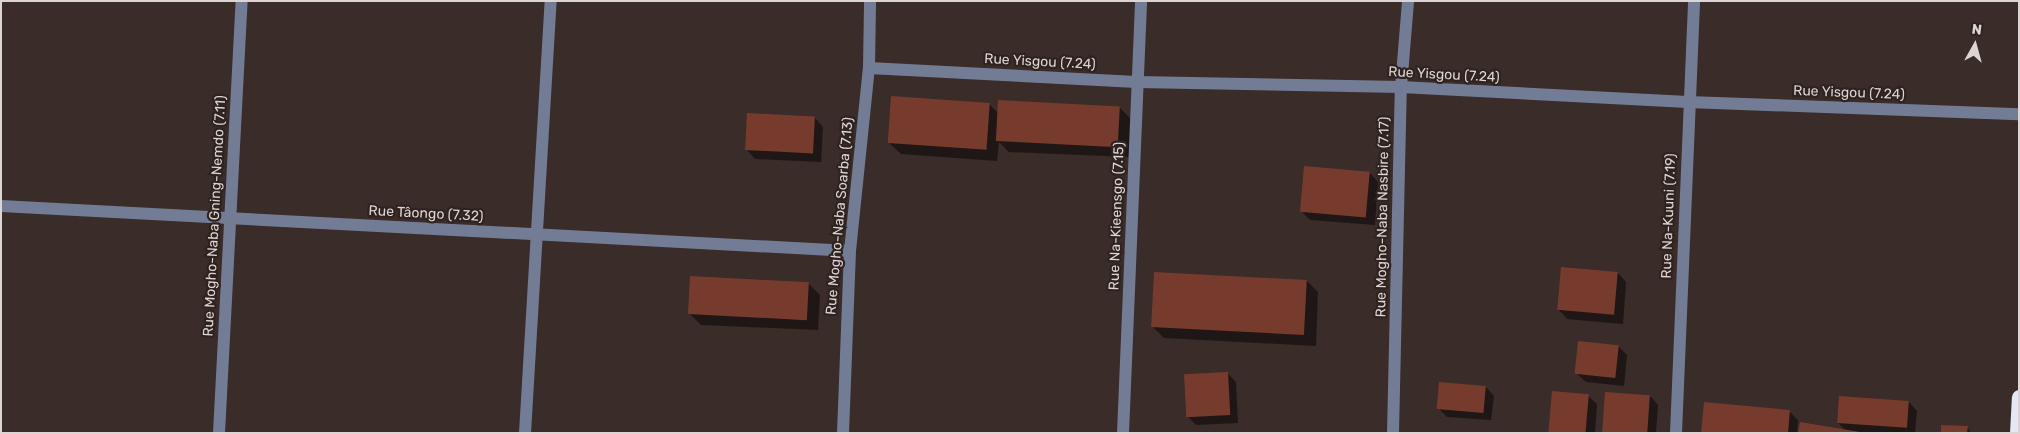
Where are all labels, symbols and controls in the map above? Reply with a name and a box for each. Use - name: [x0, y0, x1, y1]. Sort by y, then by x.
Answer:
- north arrow: [1950, 20, 2000, 70]
- text: N: [1971, 21, 1983, 39]
- street label: Rue Yisgou (7.24): [984, 51, 1096, 73]
- street label: Rue Yisgou (7.24): [1388, 64, 1500, 86]
- street label: Rue Yisgou (7.24): [1793, 83, 1905, 103]
- street label: Rue Mogho-Naba Gning-Nemdo (7.11): [200, 95, 230, 337]
- street label: Rue Mogho-Naba Soarba (7.13): [823, 116, 857, 316]
- street label: Rue Mogho-Naba Nasbire (7.17): [1373, 116, 1393, 318]
- street label: Rue Na-Kieensgo (7.15): [1106, 141, 1128, 291]
- street label: Rue Na-Kuuni (7.19): [1658, 153, 1680, 279]
- street label: Rue Tâongo (7.32): [368, 203, 484, 225]

